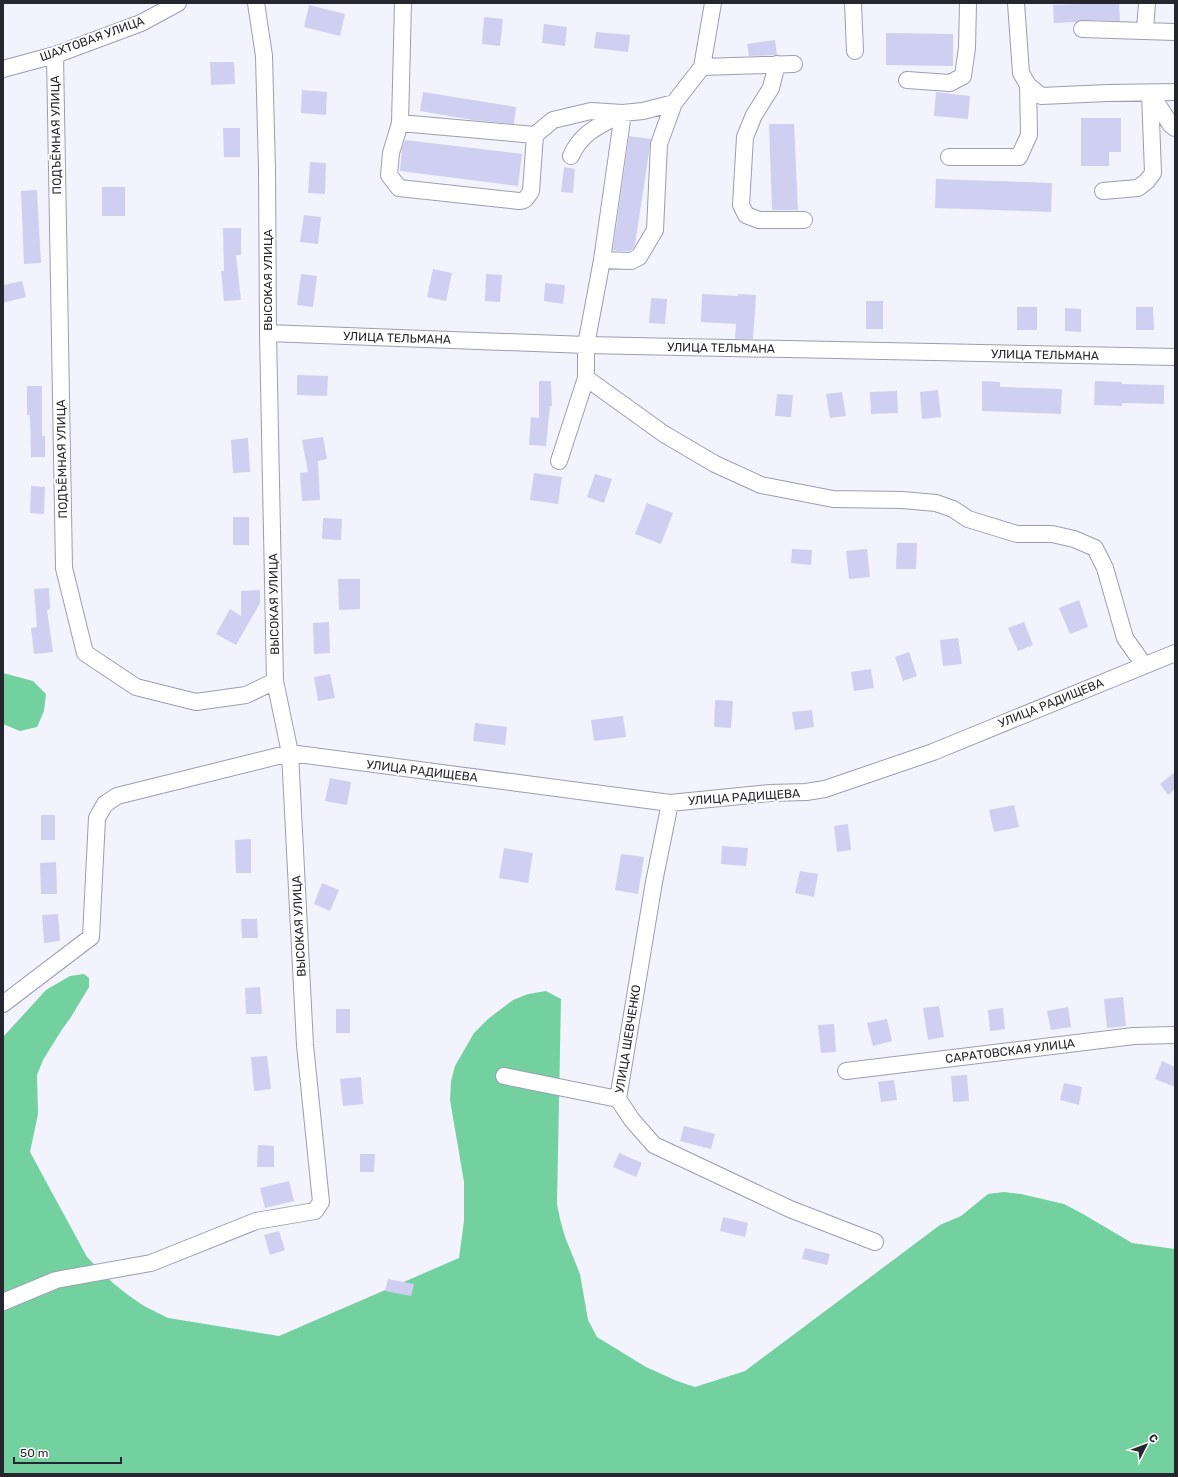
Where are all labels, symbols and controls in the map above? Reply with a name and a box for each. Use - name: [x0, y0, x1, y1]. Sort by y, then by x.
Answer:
- street label: ШАХТОВАЯ УЛИЦА: [38, 14, 146, 64]
- street label: ПОДЪЁМНАЯ УЛИЦА: [48, 75, 64, 195]
- street label: ВЫСОКАЯ УЛИЦА: [261, 229, 275, 331]
- street label: УЛИЦА ТЕЛЬМАНА: [343, 329, 451, 347]
- street label: УЛИЦА ТЕЛЬМАНА: [667, 340, 775, 356]
- street label: УЛИЦА ТЕЛЬМАНА: [991, 347, 1099, 363]
- street label: ПОДЪЁМНАЯ УЛИЦА: [54, 399, 70, 519]
- street label: ВЫСОКАЯ УЛИЦА: [266, 553, 282, 655]
- street label: УЛИЦА РАДИЩЕВА: [996, 676, 1106, 730]
- street label: УЛИЦА РАДИЩЕВА: [366, 757, 478, 785]
- street label: УЛИЦА РАДИЩЕВА: [688, 786, 800, 808]
- street label: ВЫСОКАЯ УЛИЦА: [289, 875, 309, 977]
- street label: УЛИЦА ШЕВЧЕНКО: [613, 984, 643, 1094]
- street label: САРАТОВСКАЯ УЛИЦА: [944, 1036, 1076, 1066]
- north arrow: [1126, 1425, 1166, 1465]
- text: С: [1146, 1431, 1161, 1446]
- scale bar: [14, 1439, 121, 1465]
- text: 50 m: [20, 1446, 48, 1460]

